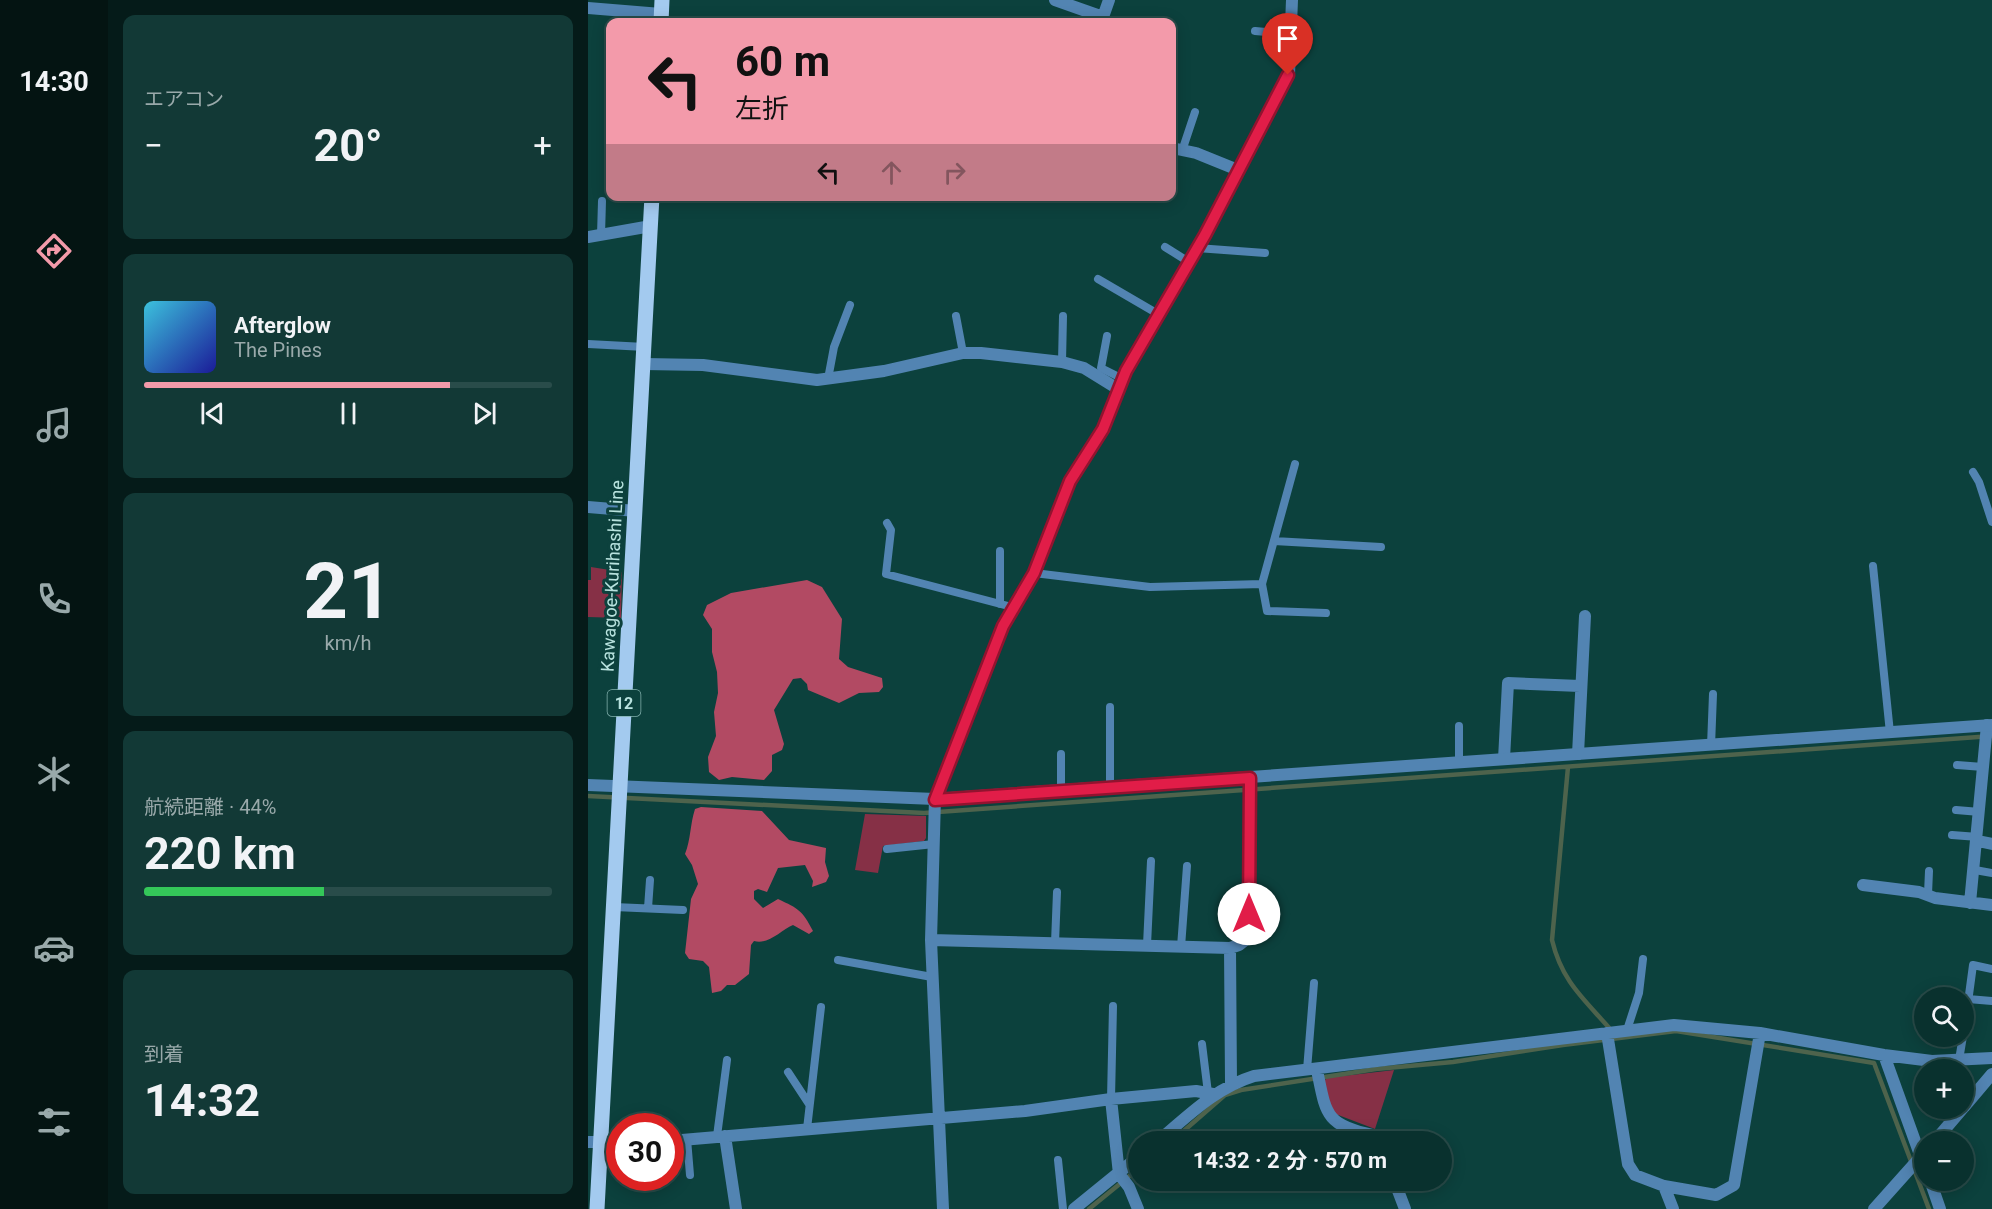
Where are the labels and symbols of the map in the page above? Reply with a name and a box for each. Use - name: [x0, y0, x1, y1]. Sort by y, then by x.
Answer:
- pin: [1262, 13, 1313, 75]
- street label: Kawagoe-Kurihashi Line: [596, 480, 628, 672]
- road number: 12: [608, 690, 640, 716]
- position arrow: [1217, 882, 1281, 946]
- speed limit sign: 30: [606, 1113, 684, 1191]

